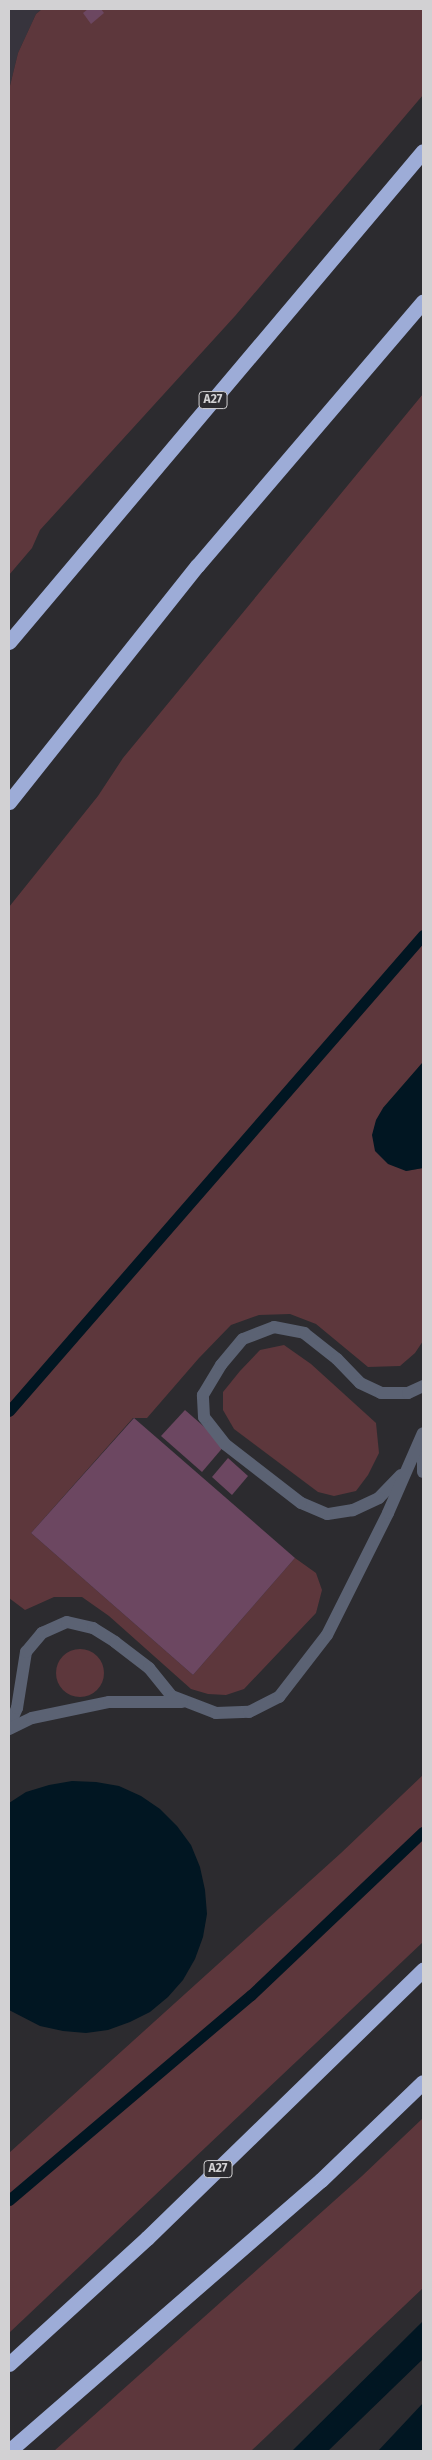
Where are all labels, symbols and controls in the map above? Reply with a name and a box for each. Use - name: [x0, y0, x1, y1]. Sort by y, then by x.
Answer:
- road number: A27: [198, 390, 228, 410]
- road number: A27: [203, 2160, 233, 2178]

